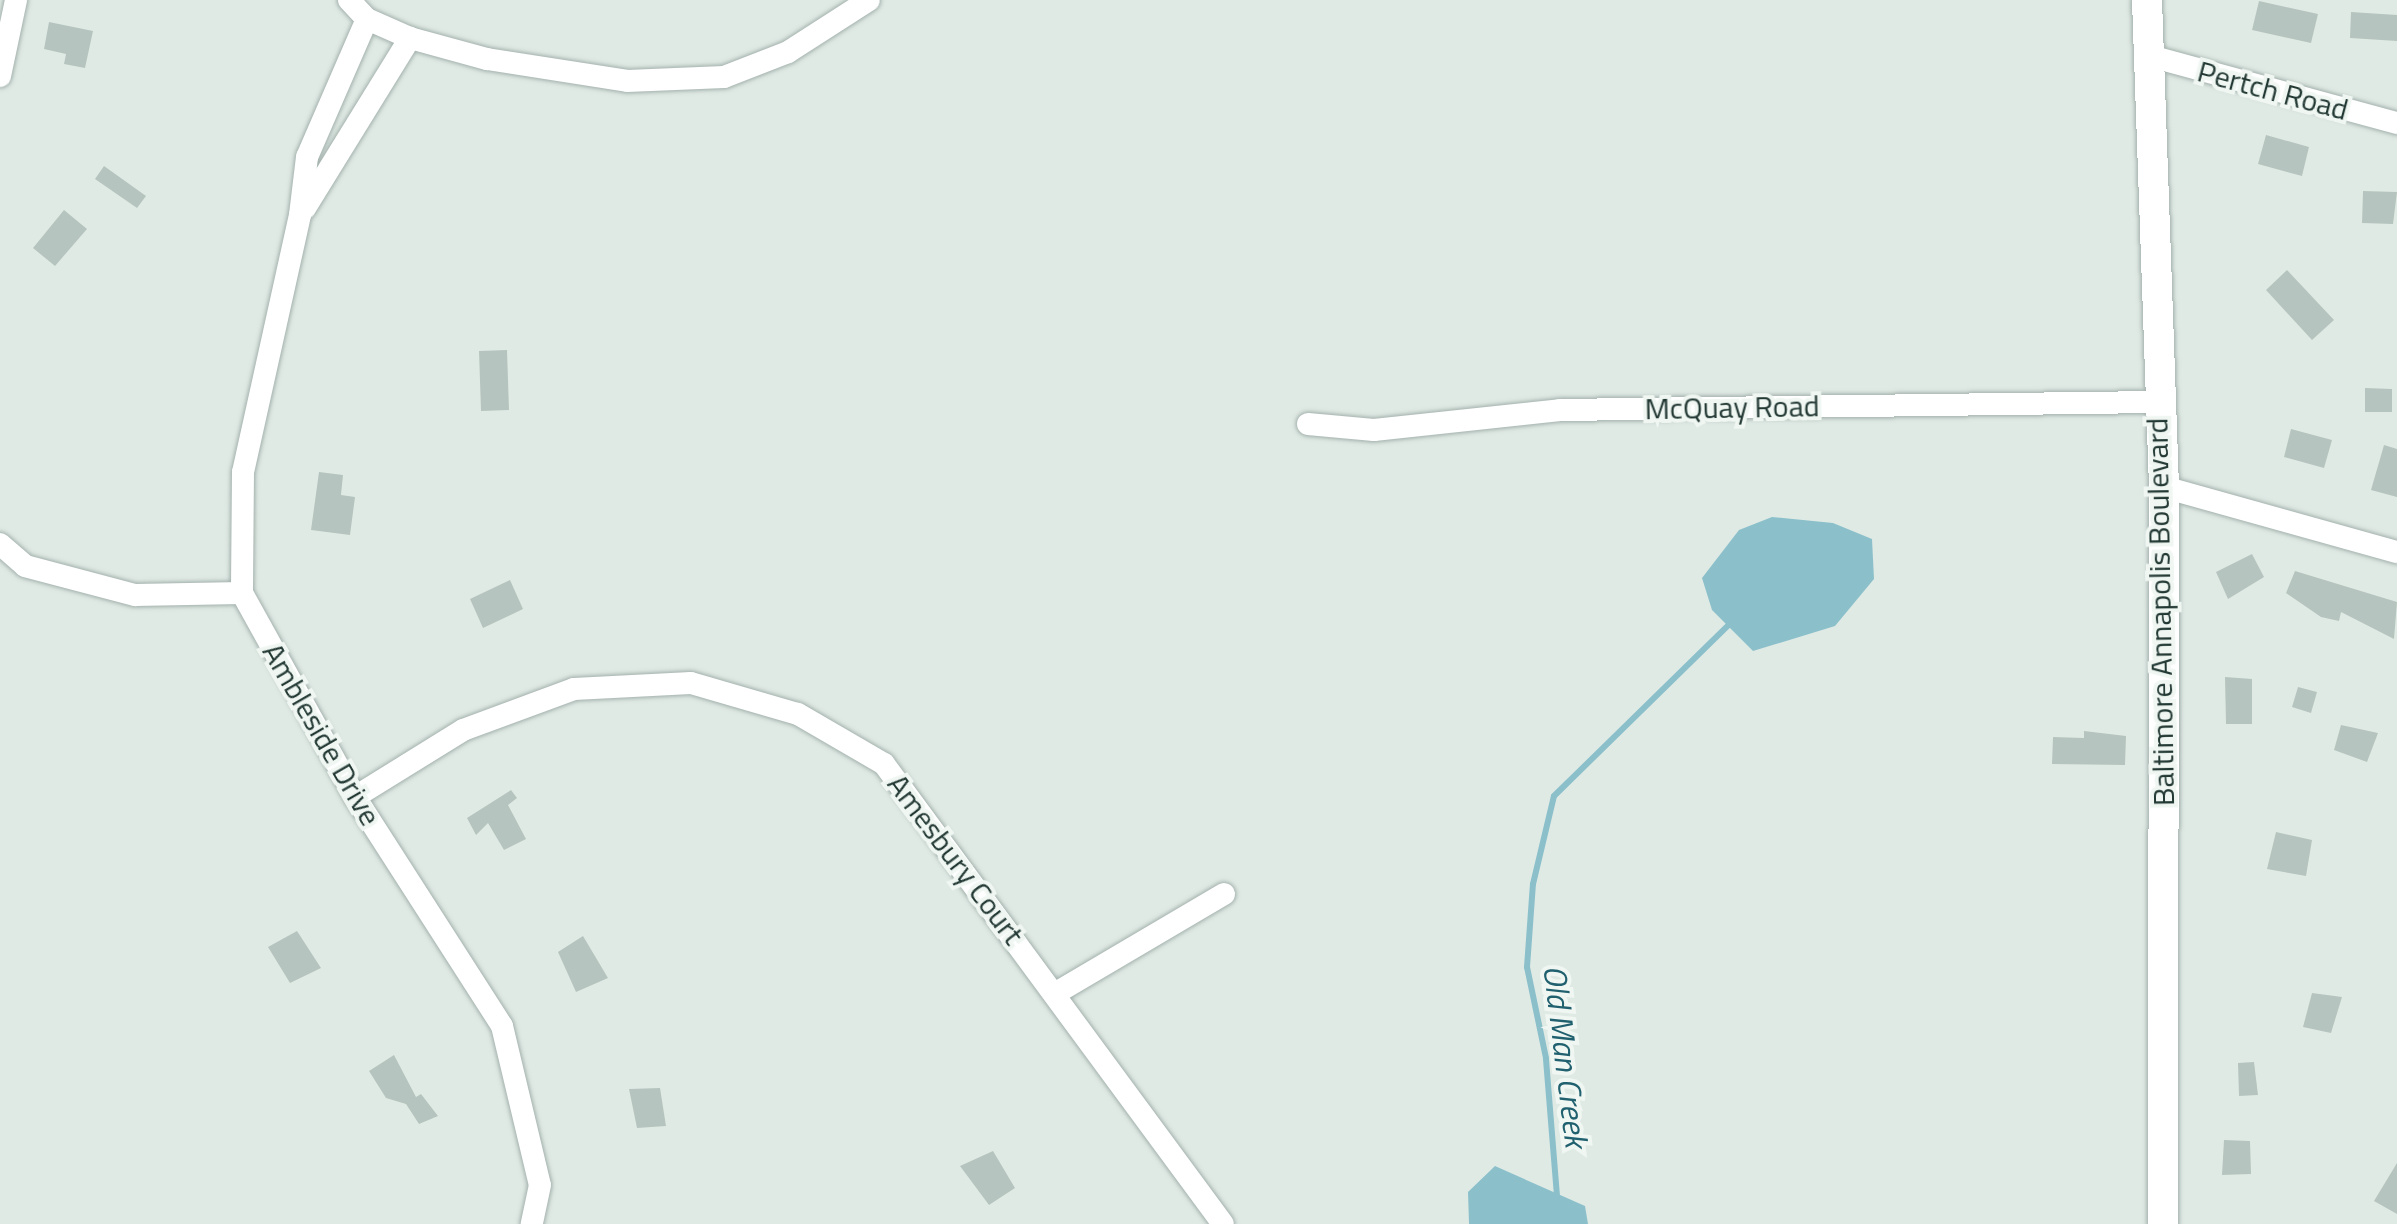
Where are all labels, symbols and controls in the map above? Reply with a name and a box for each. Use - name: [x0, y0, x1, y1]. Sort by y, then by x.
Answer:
- street label: Pertch Road: [2194, 53, 2352, 127]
- street label: McQuay Road: [1644, 387, 1820, 427]
- street label: Baltimore Annapolis Boulevard: [2139, 418, 2181, 806]
- street label: Ambleside Drive: [255, 636, 389, 832]
- street label: Amesbury Court: [880, 767, 1032, 951]
- water label: Old Man Creek: [1536, 963, 1596, 1149]

